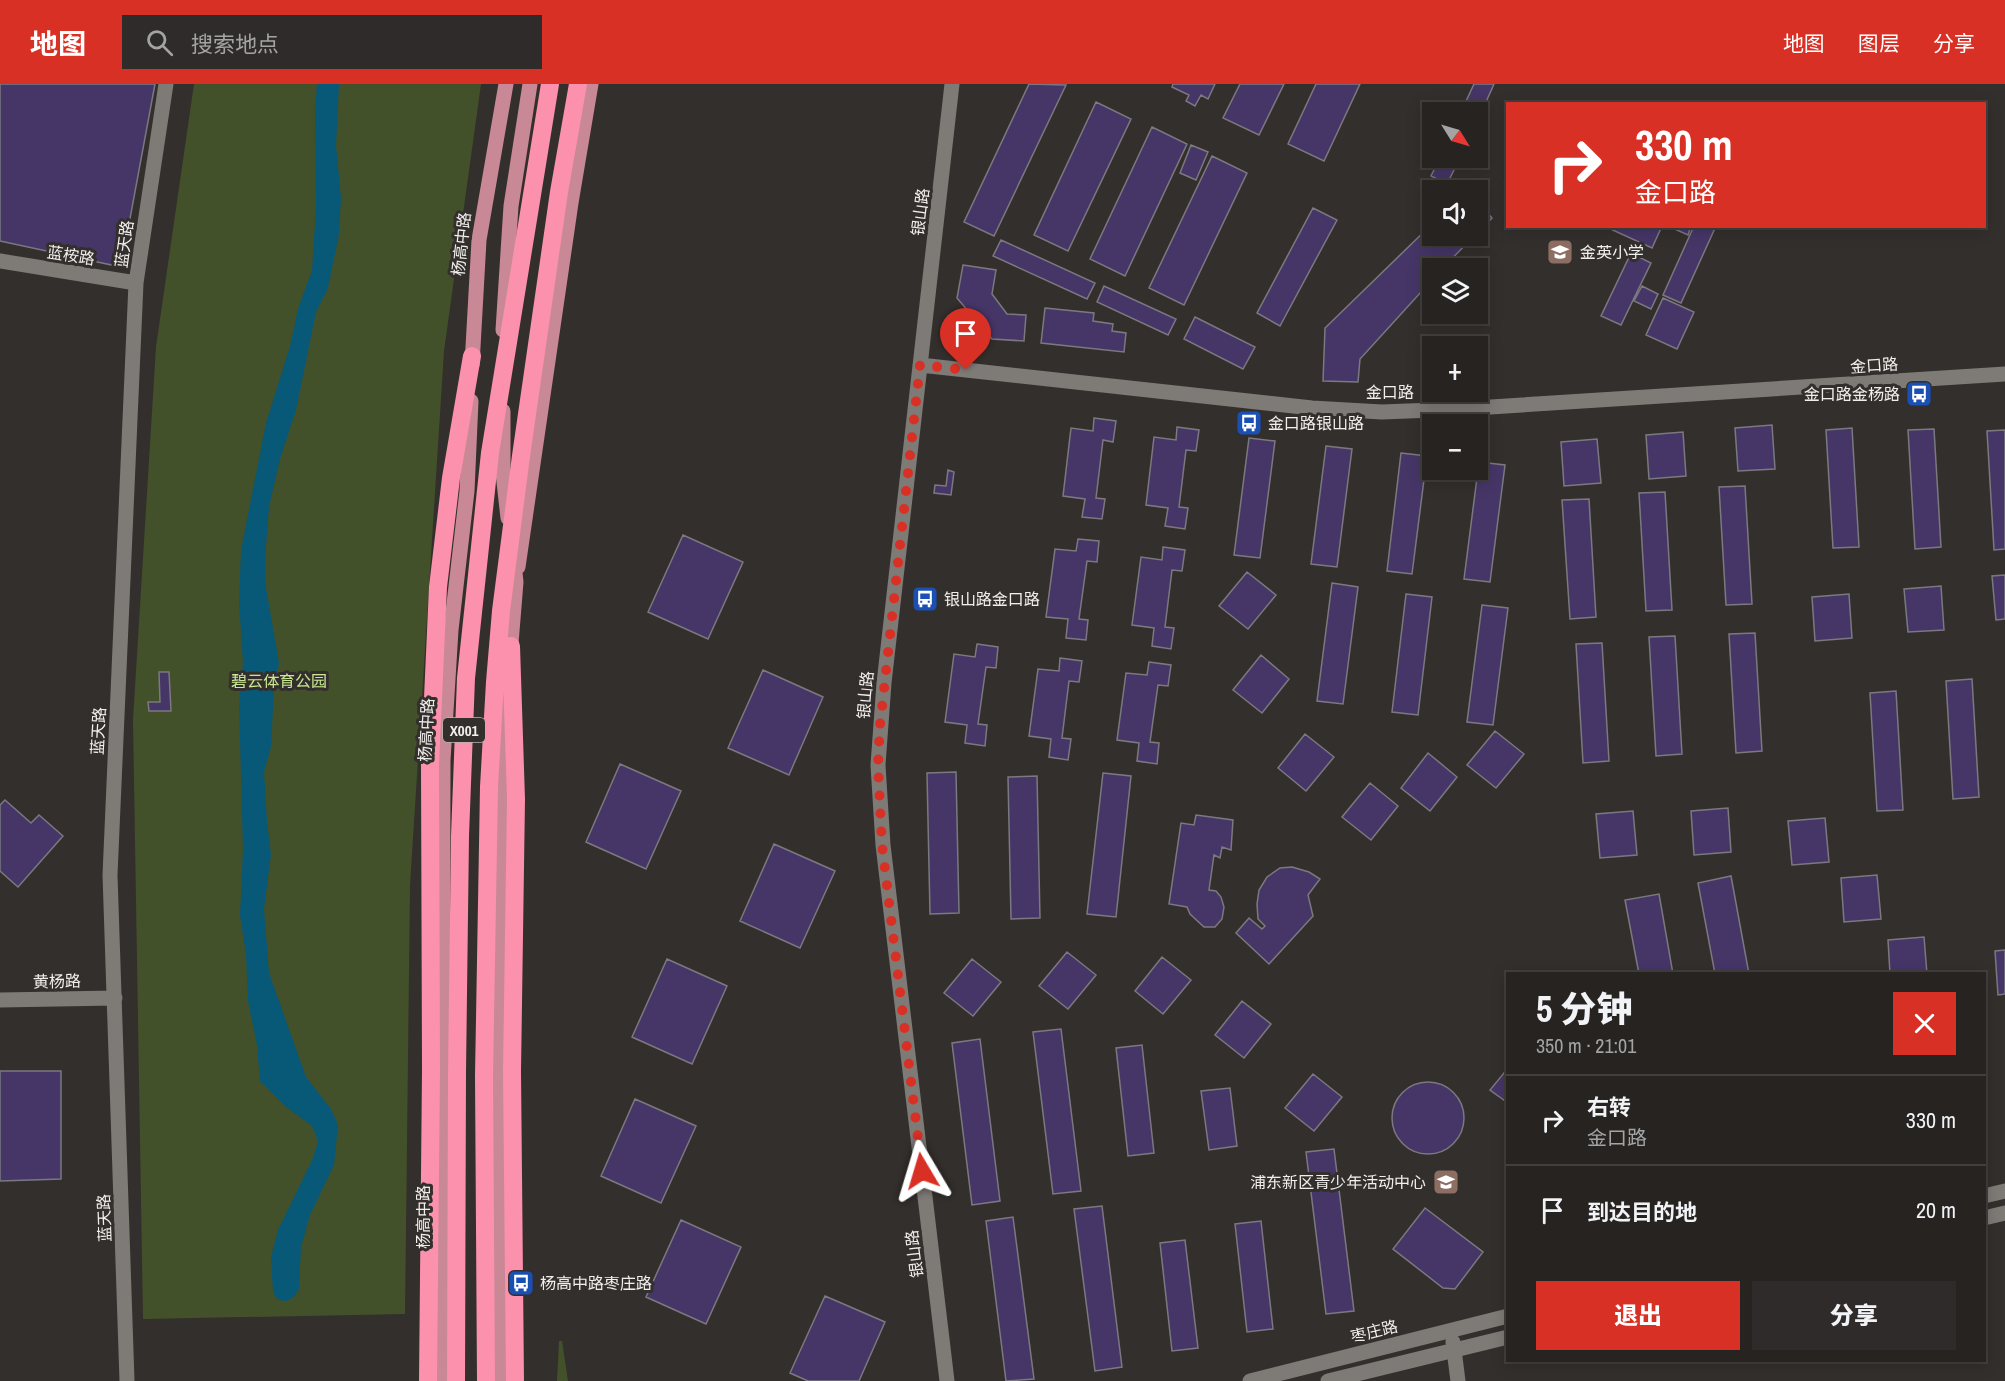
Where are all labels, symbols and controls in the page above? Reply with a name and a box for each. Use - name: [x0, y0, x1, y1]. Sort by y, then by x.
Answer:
- search box: [122, 15, 542, 69]
- text: 地图: [30, 25, 86, 63]
- icon: search: [143, 26, 176, 59]
- text: 搜索地点: [191, 29, 279, 59]
- text: 地图: [1783, 29, 1825, 58]
- text: 图层: [1858, 29, 1900, 58]
- text: 分享: [1933, 29, 1975, 58]
- north arrow: [1422, 102, 1488, 168]
- map controls: [1422, 102, 1488, 480]
- text: 330 m: [1635, 117, 1733, 173]
- icon: right: [1536, 126, 1614, 204]
- text: 金口路: [1635, 174, 1716, 210]
- button: sound: [1422, 180, 1488, 246]
- street label: 银山路: [906, 187, 934, 237]
- street label: 杨高中路: [447, 211, 475, 277]
- street label: 蓝天路: [110, 219, 138, 269]
- school or university icon: 金英小学: [1545, 237, 1575, 267]
- street label: 蓝桉路: [46, 240, 96, 270]
- place label: 金英小学: [1580, 241, 1644, 263]
- button: layers: [1422, 258, 1488, 324]
- pin: [940, 308, 991, 370]
- icon: arrive: [949, 317, 982, 350]
- button: +: [1422, 336, 1488, 402]
- street label: 金口路: [1849, 352, 1899, 378]
- bus stop icon: 金口路金杨路: [1904, 379, 1934, 409]
- street label: 金口路: [1366, 381, 1414, 403]
- place label: 金口路金杨路: [1804, 383, 1900, 405]
- bus stop icon: 金口路银山路: [1234, 408, 1264, 438]
- place label: 金口路银山路: [1268, 412, 1364, 434]
- button: −: [1422, 414, 1488, 480]
- bus stop icon: 银山路金口路: [910, 584, 940, 614]
- place label: 银山路金口路: [944, 588, 1040, 610]
- park label: 碧云体育公园: [231, 670, 327, 692]
- street label: 银山路: [852, 670, 878, 720]
- street label: 杨高中路: [413, 697, 439, 763]
- street label: 蓝天路: [86, 706, 110, 756]
- road number: X001: [443, 718, 485, 742]
- street label: 黄杨路: [33, 970, 81, 992]
- text: 5 分钟: [1536, 985, 1633, 1033]
- button: close: [1893, 992, 1956, 1055]
- text: 350 m · 21:01: [1536, 1032, 1636, 1059]
- text: 右转: [1587, 1092, 1631, 1122]
- icon: right: [1536, 1104, 1569, 1137]
- text: 330 m: [1906, 1105, 1956, 1135]
- text: 金口路: [1587, 1124, 1647, 1151]
- position arrow: [890, 1139, 954, 1203]
- school or university icon: 浦东新区青少年活动中心: [1431, 1167, 1461, 1197]
- place label: 浦东新区青少年活动中心: [1250, 1171, 1426, 1193]
- street label: 杨高中路: [412, 1185, 434, 1249]
- street label: 蓝天路: [92, 1194, 116, 1242]
- icon: arrive: [1536, 1194, 1569, 1227]
- text: 20 m: [1916, 1195, 1956, 1225]
- text: 到达目的地: [1587, 1197, 1697, 1227]
- street label: 银山路: [900, 1229, 928, 1279]
- bus stop icon: 杨高中路枣庄路: [506, 1268, 536, 1298]
- place label: 杨高中路枣庄路: [540, 1272, 652, 1294]
- button: 退出: [1536, 1281, 1740, 1350]
- button: 分享: [1752, 1281, 1956, 1350]
- street label: 枣庄路: [1348, 1315, 1400, 1347]

